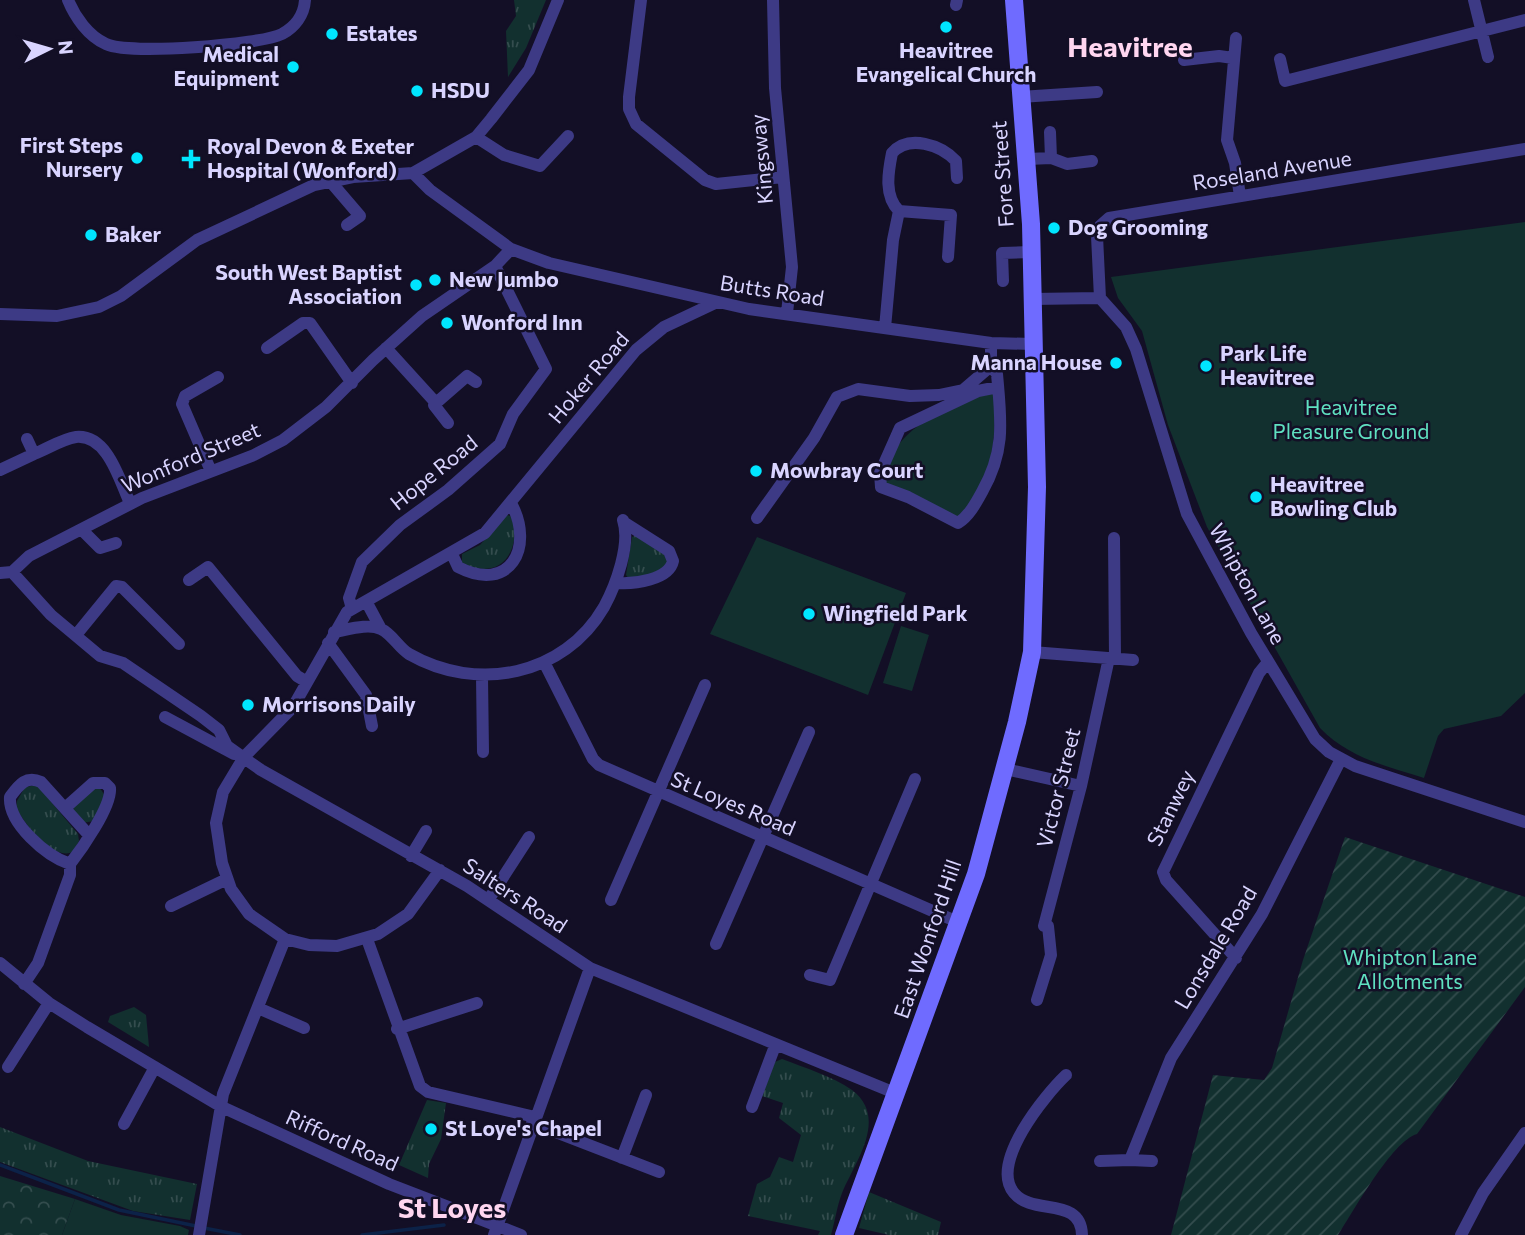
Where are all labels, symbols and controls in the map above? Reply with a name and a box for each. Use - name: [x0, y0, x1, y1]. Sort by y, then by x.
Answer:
- north arrow: [14, 14, 84, 84]
- marker: Heavitree Evangelical Church: [938, 19, 954, 35]
- place label: Estates: [346, 20, 418, 45]
- marker: Estates: [324, 26, 340, 42]
- district label: Heavitree: [1067, 29, 1193, 63]
- place label: Heavitree Evangelical Church: [856, 37, 1036, 86]
- text: N: [54, 39, 79, 56]
- place label: Medical Equipment: [173, 41, 279, 90]
- marker: Medical Equipment: [285, 59, 301, 75]
- place label: HSDU: [431, 77, 490, 102]
- marker: HSDU: [409, 83, 425, 99]
- street label: Kingsway: [744, 113, 777, 205]
- street label: Fore Street: [985, 120, 1018, 228]
- place label: First Steps Nursery: [20, 132, 123, 181]
- place label: Royal Devon & Exeter Hospital (Wonford): [207, 133, 415, 182]
- street label: Roseland Avenue: [1190, 145, 1353, 194]
- marker: Royal Devon & Exeter Hospital (Wonford): [181, 149, 201, 169]
- marker: First Steps Nursery: [129, 150, 145, 166]
- place label: Dog Grooming: [1068, 214, 1209, 239]
- marker: Dog Grooming: [1046, 220, 1062, 236]
- place label: Baker: [105, 221, 162, 246]
- marker: Baker: [83, 227, 99, 243]
- place label: South West Baptist Association: [215, 259, 402, 308]
- place label: New Jumbo: [449, 266, 559, 291]
- street label: Butts Road: [718, 269, 826, 310]
- marker: New Jumbo: [427, 272, 443, 288]
- marker: South West Baptist Association: [408, 277, 424, 293]
- place label: Wonford Inn: [461, 309, 583, 334]
- marker: Wonford Inn: [439, 315, 455, 331]
- street label: Hoker Road: [542, 326, 633, 428]
- place label: Park Life Heavitree: [1220, 340, 1314, 389]
- place label: Manna House: [970, 349, 1102, 374]
- marker: Manna House: [1108, 355, 1124, 371]
- marker: Park Life Heavitree: [1198, 358, 1214, 374]
- park label: Heavitree Pleasure Ground: [1273, 394, 1429, 443]
- street label: Wonford Street: [117, 416, 264, 497]
- street label: Hope Road: [384, 429, 482, 515]
- place label: Mowbray Court: [770, 457, 923, 482]
- marker: Mowbray Court: [748, 463, 764, 479]
- place label: Heavitree Bowling Club: [1270, 471, 1397, 520]
- marker: Heavitree Bowling Club: [1248, 489, 1264, 505]
- street label: Whipton Lane: [1205, 518, 1292, 648]
- place label: Wingfield Park: [823, 600, 967, 625]
- marker: Wingfield Park: [801, 606, 817, 622]
- place label: Morrisons Daily: [262, 691, 416, 716]
- marker: Morrisons Daily: [240, 697, 256, 713]
- street label: Victor Street: [1031, 725, 1085, 850]
- street label: St Loyes Road: [667, 765, 800, 840]
- street label: Stanwey: [1141, 765, 1199, 849]
- street label: Salters Road: [459, 852, 572, 938]
- street label: East Wonford Hill: [888, 856, 965, 1021]
- street label: Lonsdale Road: [1168, 881, 1261, 1013]
- park label: Whipton Lane Allotments: [1343, 944, 1477, 993]
- street label: Rifford Road: [282, 1104, 403, 1176]
- place label: St Loye's Chapel: [445, 1115, 602, 1140]
- marker: St Loye's Chapel: [423, 1121, 439, 1137]
- district label: St Loyes: [398, 1190, 506, 1224]

